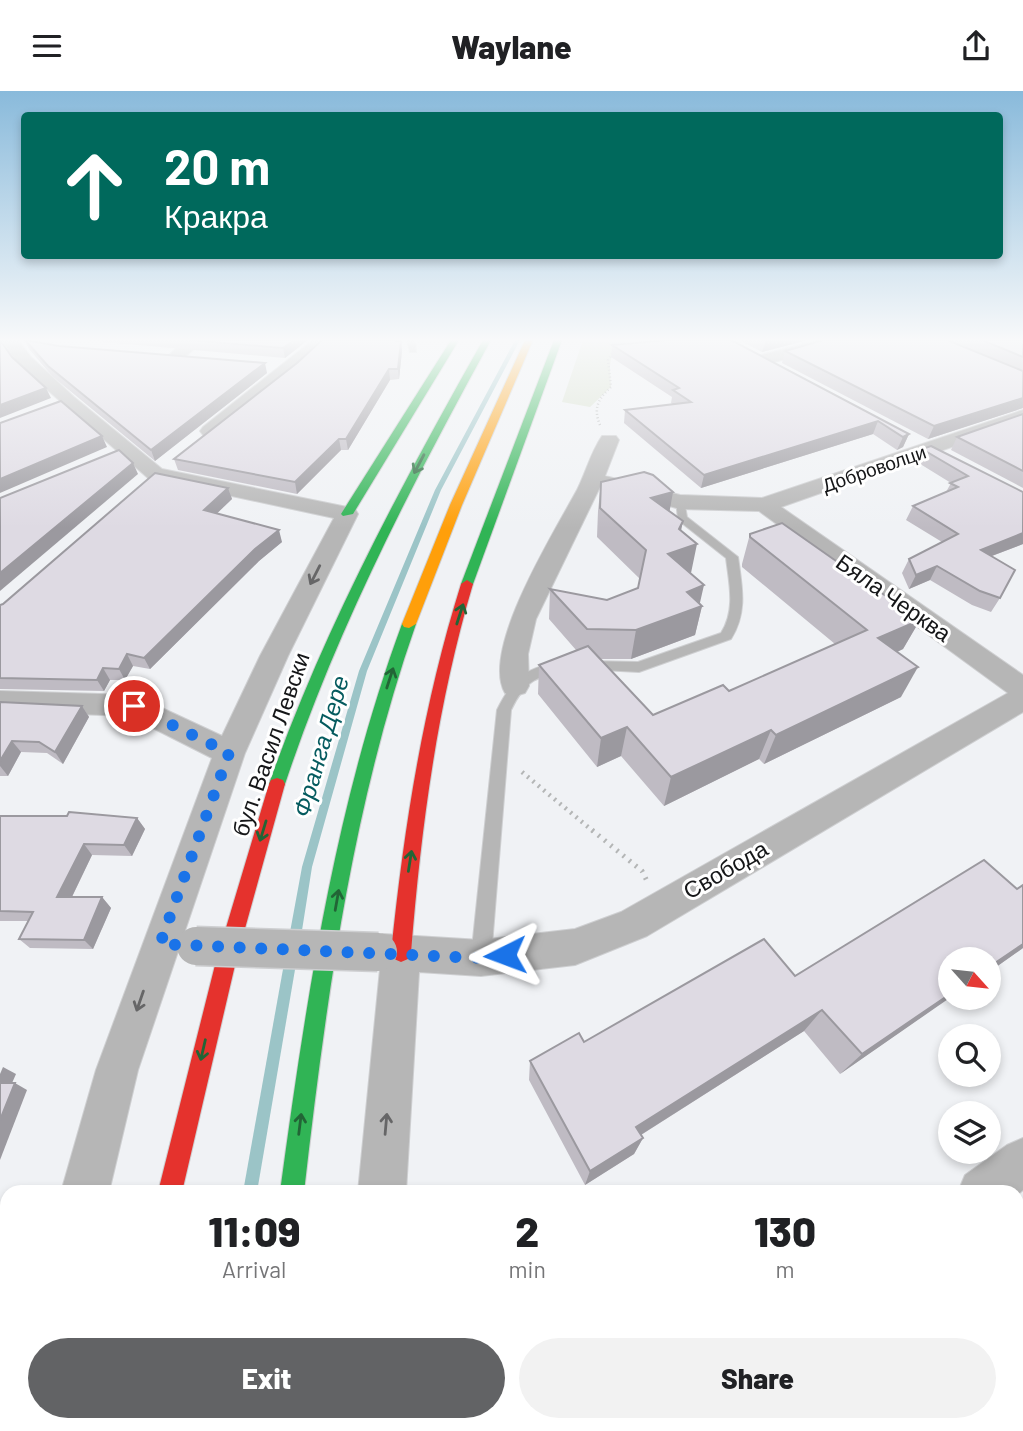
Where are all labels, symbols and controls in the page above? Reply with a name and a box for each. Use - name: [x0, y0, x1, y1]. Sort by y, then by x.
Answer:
- icon: menu: [28, 27, 66, 65]
- text: Waylane: [451, 27, 572, 65]
- icon: share: [957, 27, 995, 65]
- text: 20 m: [164, 136, 270, 195]
- icon: ahead: [49, 140, 140, 231]
- text: Кракра: [164, 196, 268, 234]
- street label: Доброволци: [819, 440, 929, 496]
- one-way arrow: [411, 453, 425, 474]
- street label: Бяла Черква: [831, 547, 957, 647]
- one-way arrow: [308, 564, 322, 585]
- one-way arrow: [454, 603, 467, 625]
- street label: бул. Васил Левски: [225, 648, 315, 840]
- one-way arrow: [384, 668, 397, 690]
- water label: Франга Дере: [286, 672, 354, 820]
- pin: [104, 676, 164, 736]
- icon: arrive: [115, 687, 153, 725]
- one-way arrow: [256, 819, 268, 841]
- street label: Свобода: [678, 834, 772, 904]
- one-way arrow: [403, 850, 416, 873]
- one-way arrow: [331, 889, 344, 911]
- position arrow: [468, 918, 542, 992]
- north arrow: [938, 947, 1001, 1010]
- map controls: [938, 947, 1001, 1164]
- one-way arrow: [133, 990, 145, 1012]
- button: search: [938, 1024, 1001, 1087]
- one-way arrow: [196, 1038, 209, 1061]
- button: layers: [938, 1101, 1001, 1164]
- one-way arrow: [294, 1113, 307, 1136]
- one-way arrow: [380, 1113, 393, 1135]
- text: 11:09: [208, 1205, 300, 1255]
- text: 2: [515, 1205, 539, 1255]
- text: 130: [754, 1205, 816, 1255]
- text: Arrival: [222, 1255, 286, 1283]
- text: min: [509, 1255, 546, 1283]
- text: m: [775, 1255, 794, 1283]
- button: Exit: [28, 1338, 505, 1418]
- button: Share: [519, 1338, 996, 1418]

